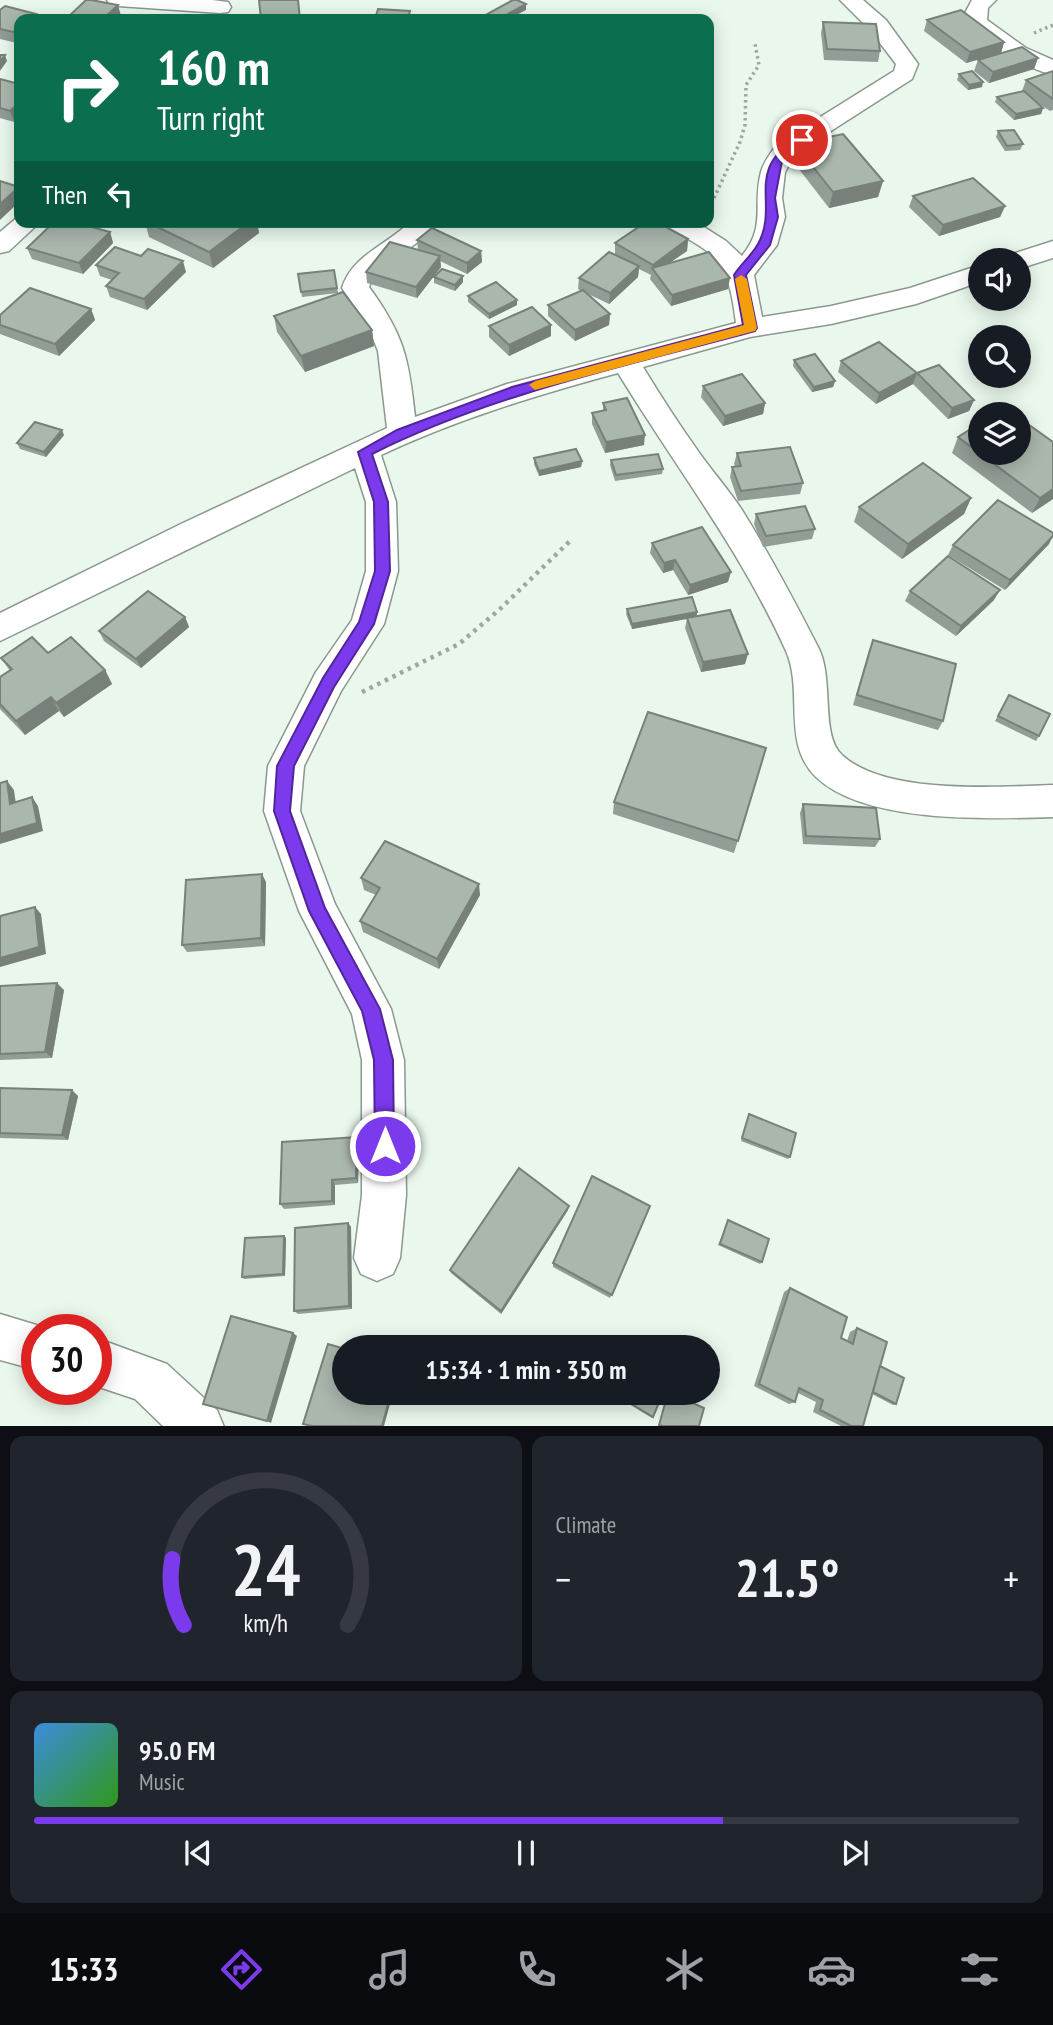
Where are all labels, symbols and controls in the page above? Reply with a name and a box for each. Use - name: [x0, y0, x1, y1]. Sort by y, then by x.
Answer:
- text: 160 m: [157, 35, 270, 99]
- icon: right: [42, 42, 133, 133]
- text: Turn right: [157, 97, 265, 139]
- pin: [772, 110, 832, 170]
- icon: arrive: [783, 121, 821, 159]
- icon: left: [101, 175, 139, 213]
- text: Then: [42, 178, 87, 211]
- map controls: [968, 248, 1031, 465]
- button: sound: [968, 248, 1031, 311]
- button: search: [968, 325, 1031, 388]
- button: layers: [968, 402, 1031, 465]
- position arrow: [348, 1109, 422, 1183]
- speed limit sign: 30: [21, 1314, 112, 1405]
- text: 15:34 · 1 min · 350 m: [426, 1353, 626, 1386]
- text: Climate: [556, 1510, 616, 1539]
- text: 24: [231, 1521, 301, 1615]
- text: 21.5°: [735, 1544, 840, 1611]
- text: −: [556, 1554, 571, 1603]
- text: +: [1003, 1554, 1019, 1603]
- text: km/h: [244, 1606, 288, 1638]
- text: 95.0 FM: [139, 1734, 215, 1767]
- text: Music: [139, 1767, 185, 1796]
- icon: previous: [179, 1834, 217, 1872]
- icon: pause: [507, 1834, 545, 1872]
- icon: next: [836, 1834, 874, 1872]
- icon: directions: [217, 1945, 266, 1994]
- icon: music: [365, 1945, 414, 1994]
- icon: phone: [512, 1945, 561, 1994]
- icon: climate: [660, 1945, 709, 1994]
- icon: car: [807, 1945, 856, 1994]
- icon: filters: [955, 1945, 1004, 1994]
- text: 15:33: [49, 1948, 118, 1990]

